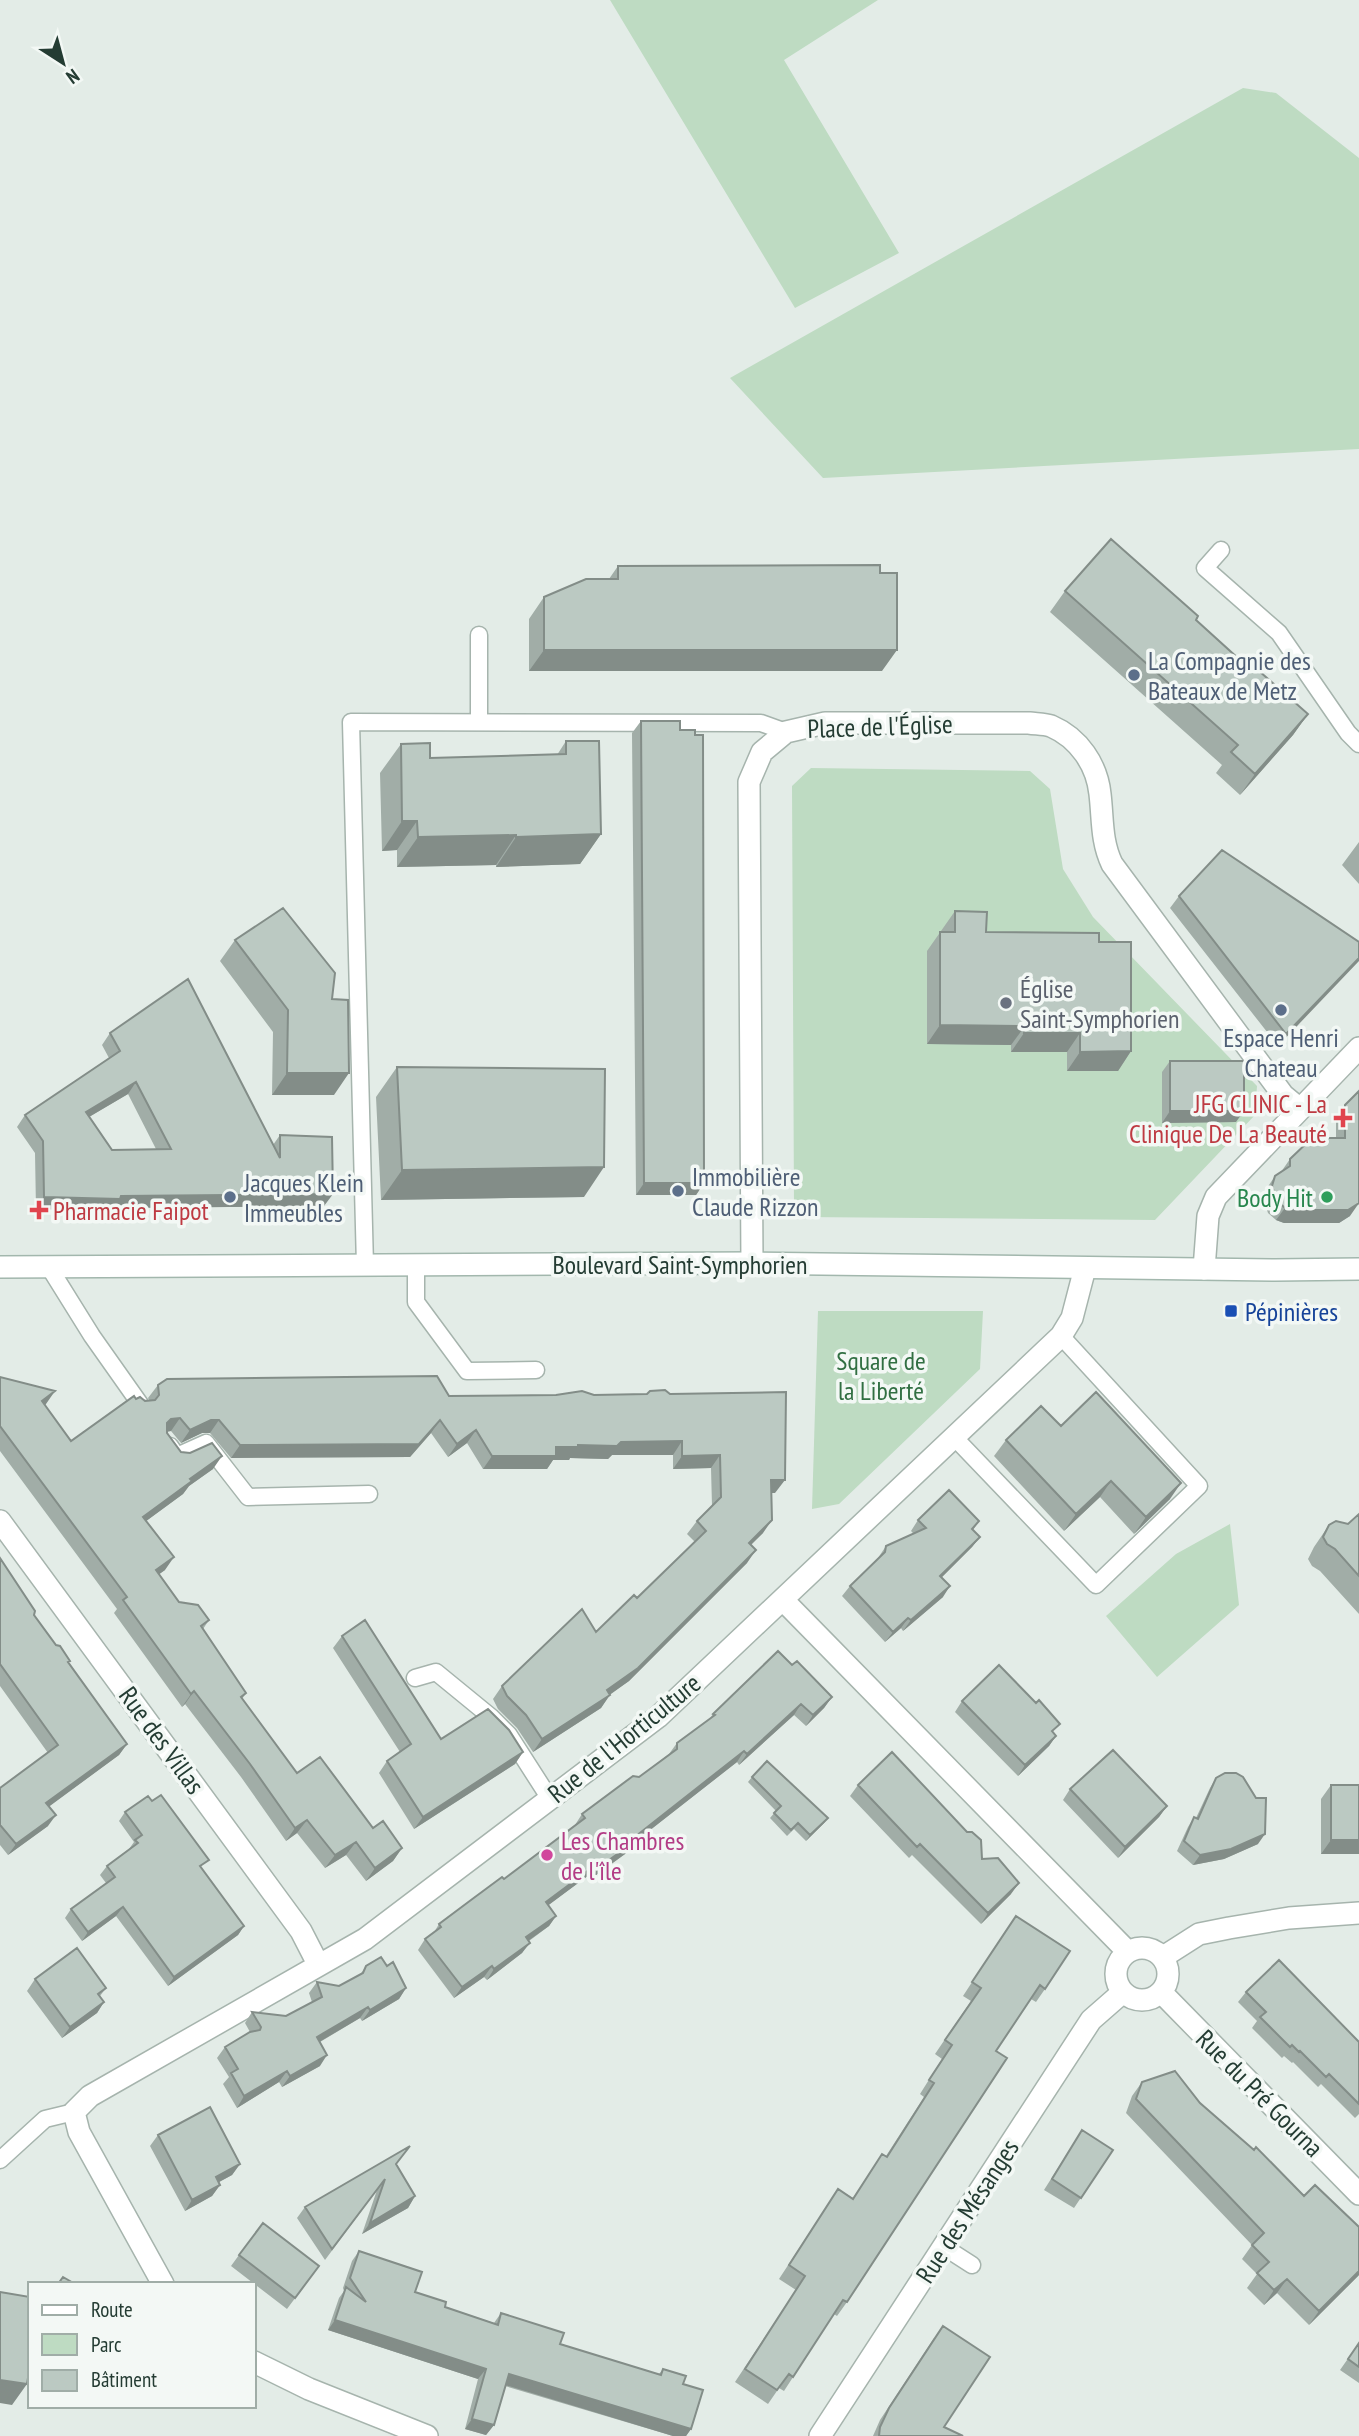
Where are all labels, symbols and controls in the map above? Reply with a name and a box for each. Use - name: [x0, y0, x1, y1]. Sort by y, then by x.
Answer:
- north arrow: [28, 28, 98, 98]
- text: N: [62, 64, 84, 89]
- place label: La Compagnie des Bateaux de Metz: [1148, 644, 1311, 707]
- marker: La Compagnie des Bateaux de Metz: [1126, 667, 1142, 683]
- street label: Place de l'Église: [807, 707, 953, 745]
- place label: Église Saint-Symphorien: [1020, 972, 1179, 1035]
- marker: Église Saint-Symphorien: [998, 995, 1014, 1011]
- marker: Espace Henri Chateau: [1273, 1002, 1289, 1018]
- place label: Espace Henri Chateau: [1223, 1021, 1339, 1084]
- place label: JFG CLINIC - La Clinique De La Beauté: [1129, 1087, 1327, 1150]
- marker: JFG CLINIC - La Clinique De La Beauté: [1333, 1108, 1353, 1128]
- place label: Immobilière Claude Rizzon: [692, 1160, 818, 1223]
- place label: Jacques Klein Immeubles: [243, 1166, 364, 1229]
- place label: Body Hit: [1237, 1181, 1313, 1214]
- marker: Immobilière Claude Rizzon: [670, 1183, 686, 1199]
- marker: Jacques Klein Immeubles: [222, 1189, 238, 1205]
- marker: Body Hit: [1319, 1189, 1335, 1205]
- place label: Pharmacie Faipot: [53, 1194, 209, 1227]
- marker: Pharmacie Faipot: [31, 1202, 47, 1218]
- street label: Boulevard Saint-Symphorien: [553, 1248, 807, 1281]
- place label: Pépinières: [1245, 1295, 1338, 1328]
- marker: Pépinières: [1223, 1303, 1239, 1319]
- park label: Square de la Liberté: [836, 1344, 926, 1407]
- street label: Rue de l'Horticulture: [541, 1666, 707, 1810]
- street label: Rue des Villas: [112, 1680, 212, 1800]
- place label: Les Chambres de l'île: [561, 1824, 684, 1887]
- marker: Les Chambres de l'île: [539, 1847, 555, 1863]
- street label: Rue du Pré Gourna: [1189, 2022, 1331, 2164]
- street label: Rue des Mésanges: [908, 2133, 1026, 2289]
- legend: [28, 2282, 256, 2408]
- text: Route: [91, 2296, 133, 2323]
- text: Parc: [91, 2331, 122, 2358]
- text: Bâtiment: [91, 2366, 157, 2393]

